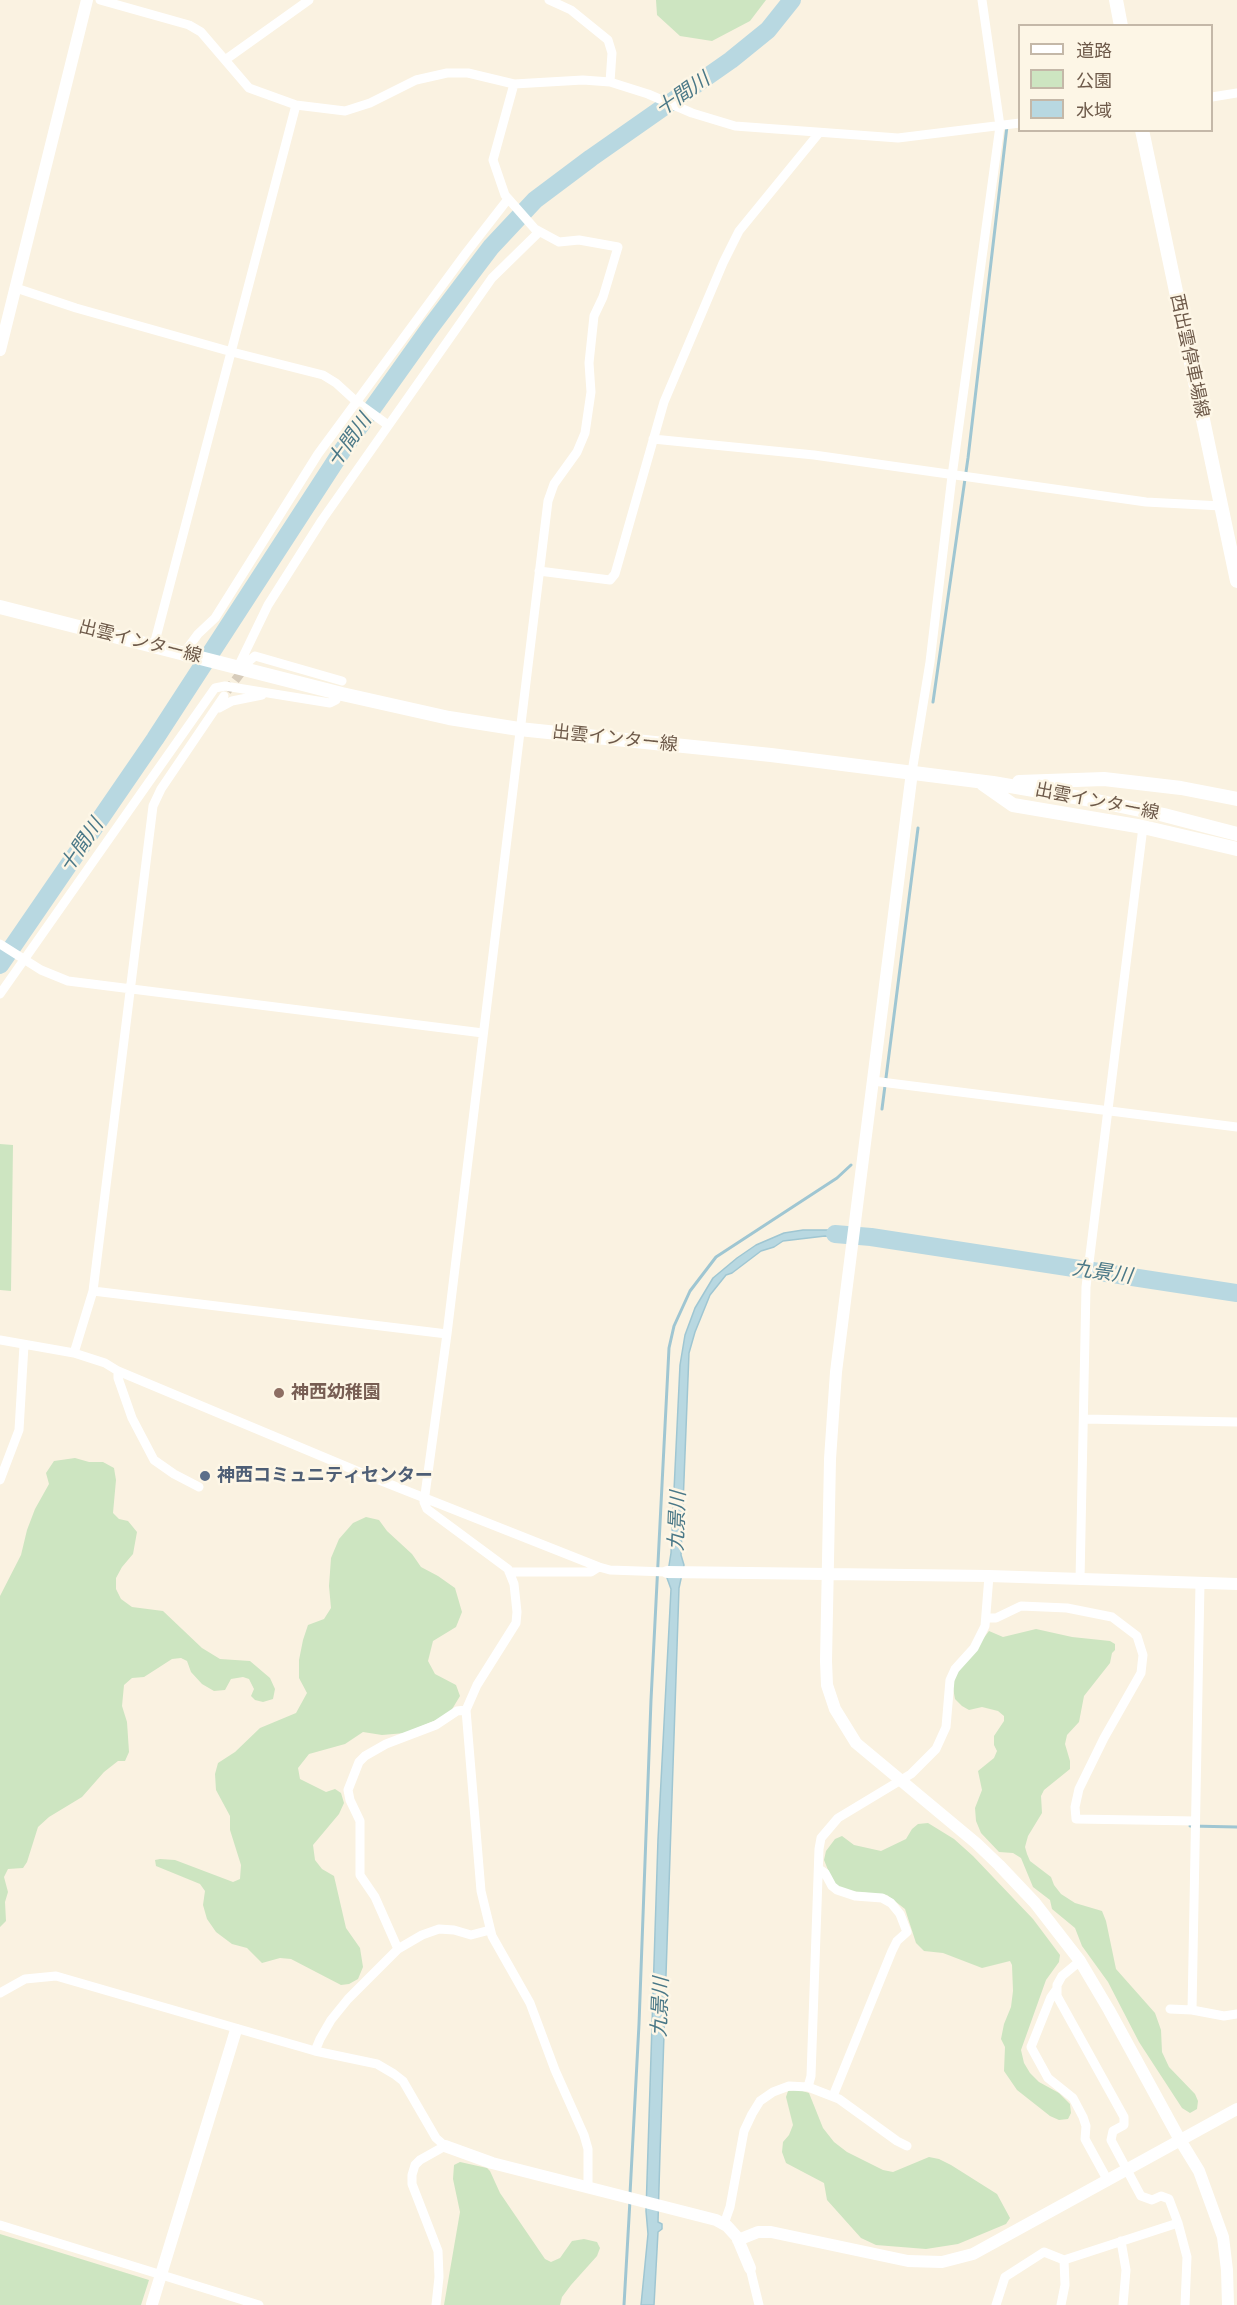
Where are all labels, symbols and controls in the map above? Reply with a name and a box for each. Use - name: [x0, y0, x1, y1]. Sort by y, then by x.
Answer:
- legend: [1018, 24, 1213, 132]
- text: 道路: [1076, 41, 1112, 61]
- water label: 十間川: [652, 68, 714, 122]
- text: 公園: [1076, 71, 1112, 91]
- text: 水域: [1076, 101, 1112, 121]
- street label: 西出雲停車場線: [1165, 292, 1213, 420]
- water label: 十間川: [323, 410, 377, 472]
- street label: 出雲インター線: [76, 616, 204, 668]
- street label: 出雲インター線: [551, 722, 679, 756]
- street label: 出雲インター線: [1033, 779, 1161, 825]
- water label: 十間川: [55, 814, 109, 878]
- water label: 九景川: [1071, 1257, 1133, 1289]
- place label: 神西幼稚園: [291, 1382, 381, 1404]
- marker: 神西幼稚園: [272, 1386, 286, 1400]
- place label: 神西コミュニティセンター: [217, 1465, 433, 1487]
- marker: 神西コミュニティセンター: [198, 1469, 212, 1483]
- water label: 九景川: [665, 1491, 691, 1551]
- water label: 九景川: [648, 1977, 674, 2037]

